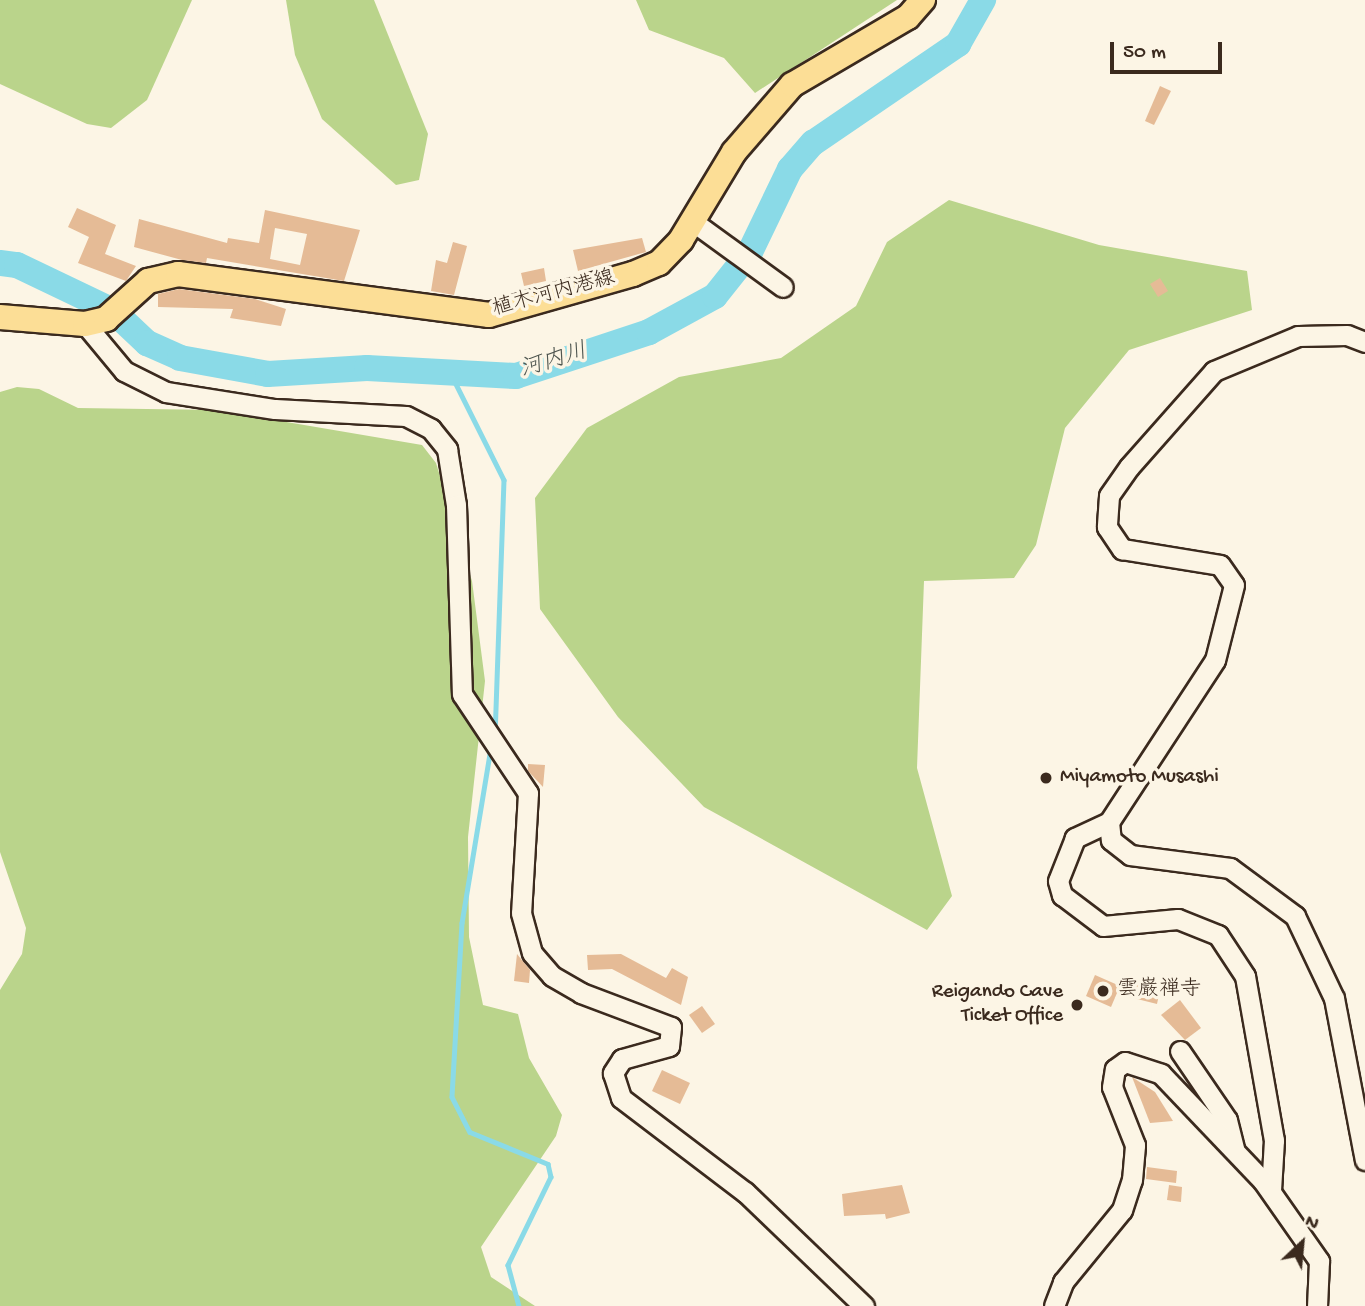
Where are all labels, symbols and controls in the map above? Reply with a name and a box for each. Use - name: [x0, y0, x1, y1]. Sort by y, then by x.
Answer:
- scale bar: [1113, 28, 1225, 72]
- text: 50 m: [1123, 41, 1166, 66]
- street label: 植木河内港線: [490, 267, 618, 323]
- water label: 河内川: [517, 339, 591, 385]
- place label: Miyamoto Musashi: [1060, 765, 1219, 791]
- marker: Miyamoto Musashi: [1038, 770, 1054, 786]
- place label: 雲巌禅寺: [1117, 978, 1201, 1004]
- place label: Reigando Cave Ticket Office: [932, 980, 1063, 1030]
- marker: 雲巌禅寺: [1095, 983, 1111, 999]
- marker: Reigando Cave Ticket Office: [1069, 997, 1085, 1013]
- north arrow: [1267, 1208, 1337, 1278]
- text: N: [1301, 1211, 1322, 1237]

